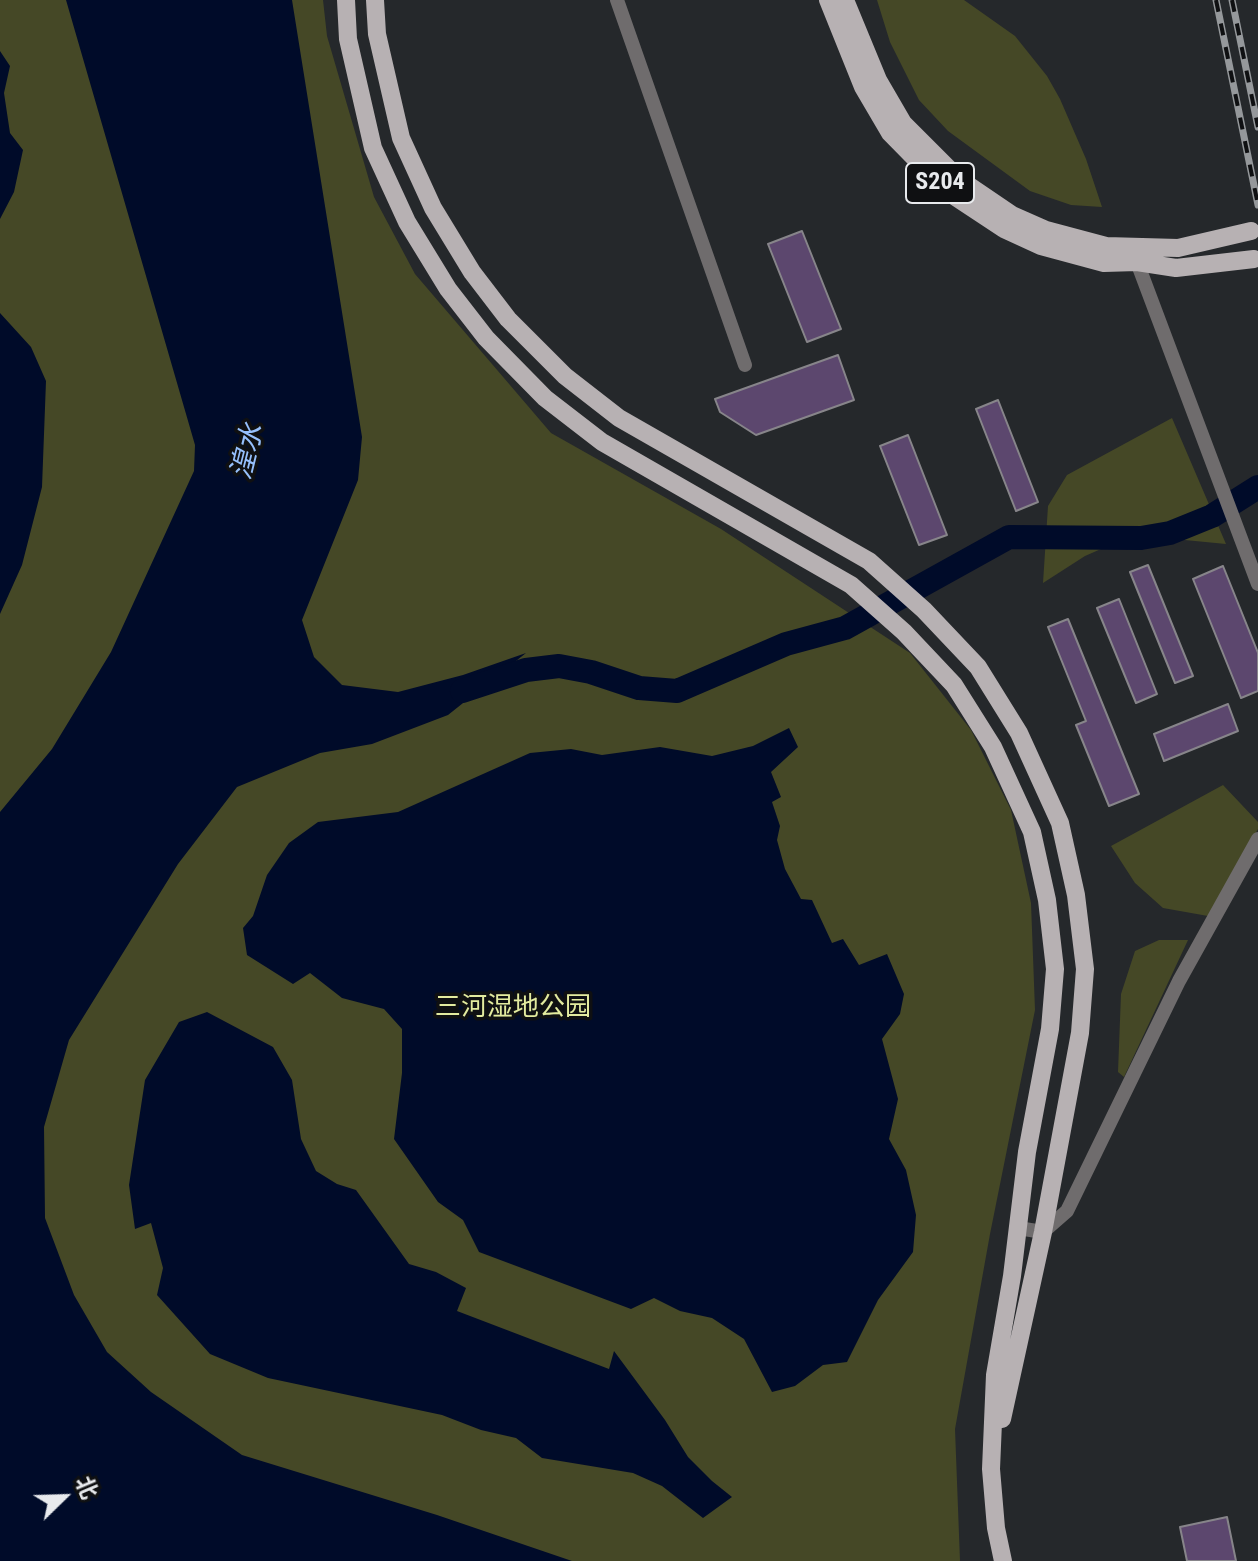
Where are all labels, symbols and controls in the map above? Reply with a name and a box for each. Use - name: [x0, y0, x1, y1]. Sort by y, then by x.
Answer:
- road number: S204: [906, 163, 974, 203]
- water label: 湟水: [226, 421, 272, 483]
- park label: 三河湿地公园: [435, 992, 591, 1024]
- north arrow: [24, 1457, 104, 1537]
- text: 北: [71, 1472, 102, 1502]

